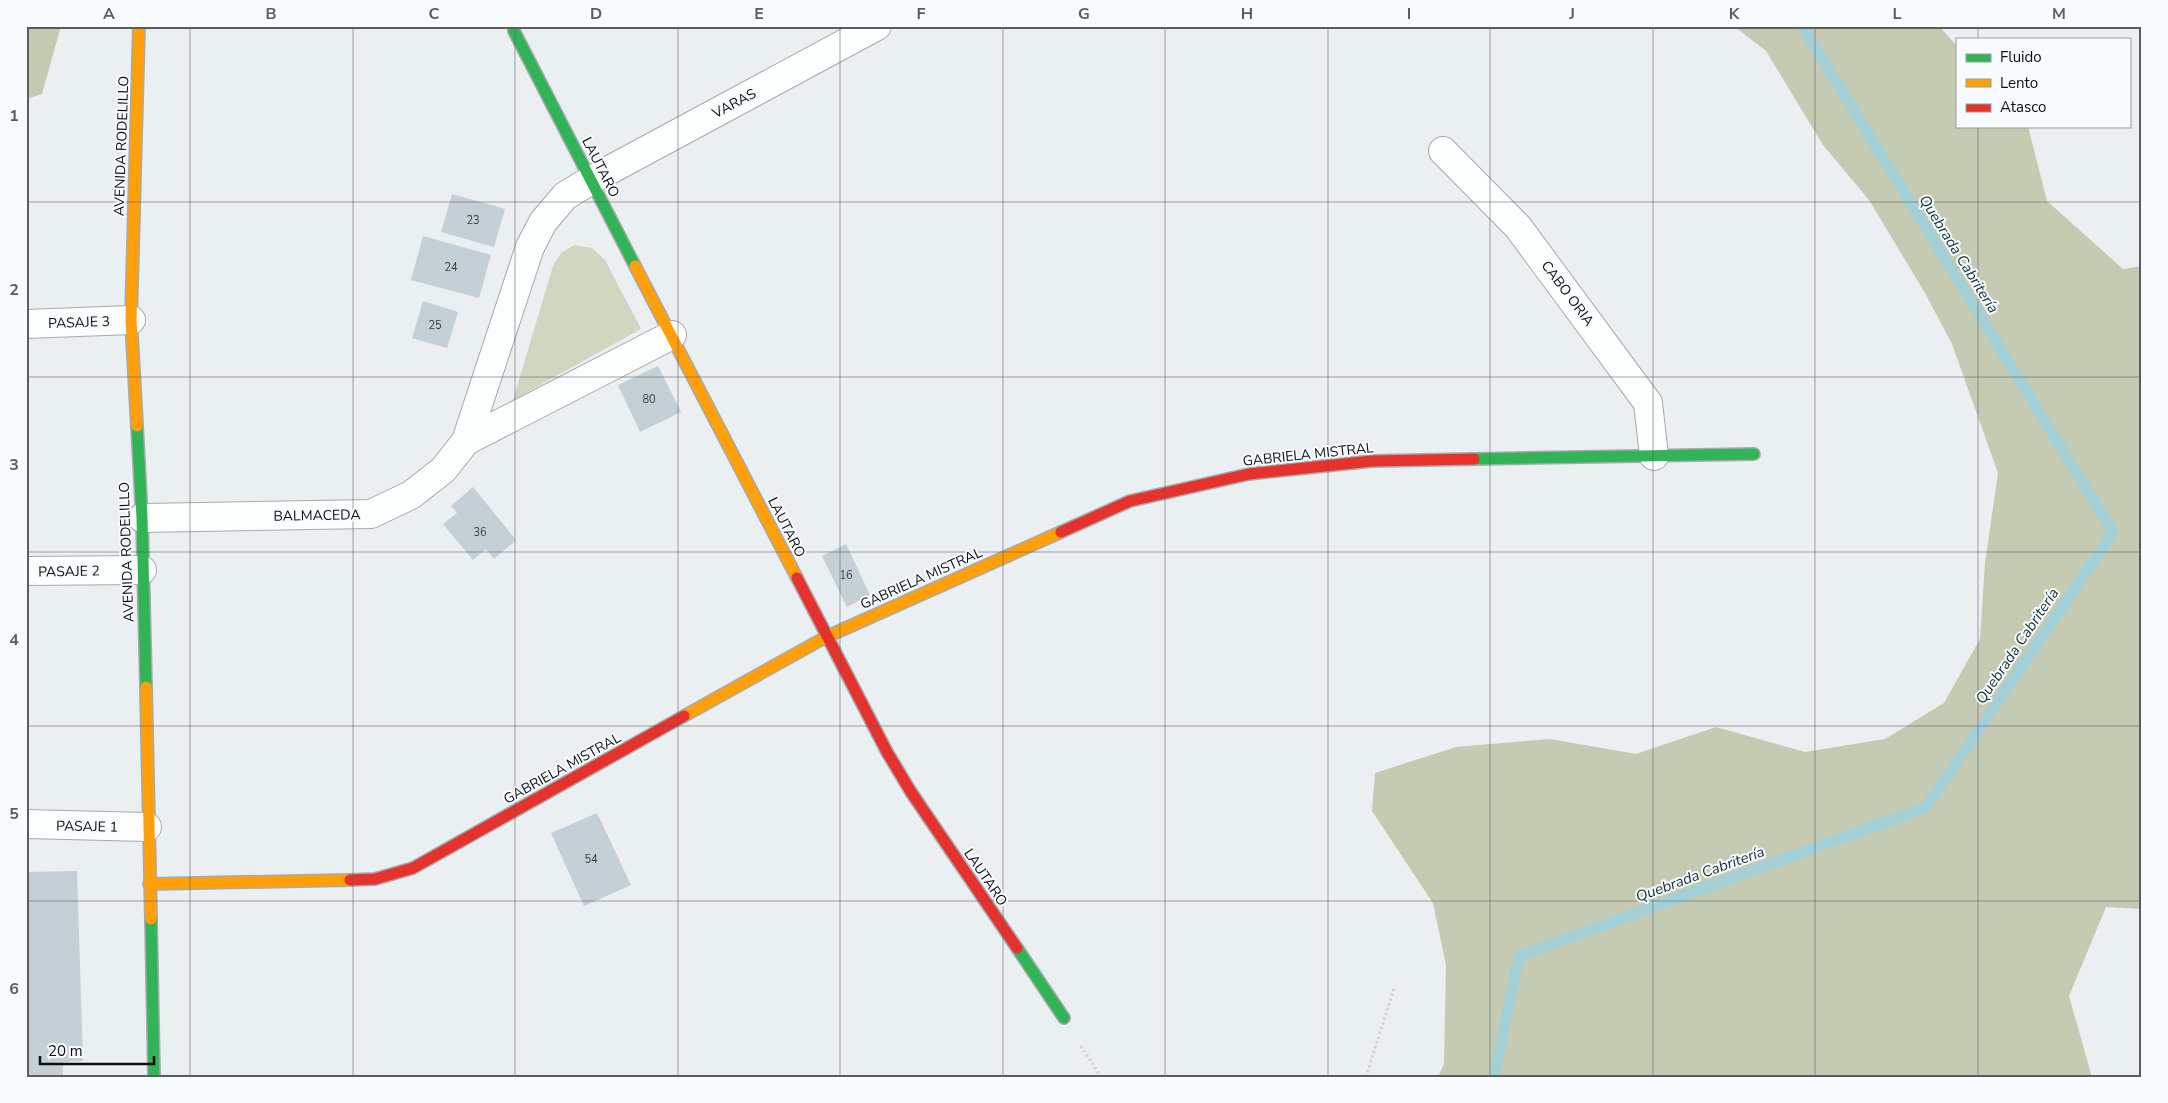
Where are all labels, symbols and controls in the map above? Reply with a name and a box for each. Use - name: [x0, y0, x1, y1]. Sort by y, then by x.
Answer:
- text: A: [103, 3, 115, 25]
- text: B: [265, 3, 277, 25]
- text: C: [429, 3, 440, 25]
- text: D: [590, 3, 602, 25]
- text: E: [754, 3, 764, 25]
- text: F: [917, 3, 926, 25]
- text: G: [1078, 3, 1090, 25]
- text: H: [1241, 3, 1253, 25]
- text: I: [1407, 3, 1411, 25]
- text: J: [1568, 3, 1575, 25]
- text: K: [1729, 3, 1741, 25]
- text: L: [1893, 3, 1902, 25]
- text: M: [2052, 3, 2066, 25]
- legend: [1956, 38, 2130, 128]
- text: Fluido: [2000, 47, 2042, 67]
- text: Lento: [2000, 73, 2038, 93]
- street label: AVENIDA RODELILLO: [110, 76, 133, 217]
- street label: VARAS: [708, 84, 760, 123]
- text: Atasco: [2000, 97, 2046, 117]
- text: 1: [9, 105, 19, 127]
- street label: LAUTARO: [577, 134, 624, 201]
- water label: Quebrada Cabritería: [1915, 191, 2003, 317]
- house number: 23: [466, 213, 480, 228]
- street label: CABO ORIA: [1537, 257, 1598, 330]
- house number: 24: [444, 260, 458, 275]
- text: 2: [9, 279, 19, 301]
- street label: PASAJE 3: [48, 312, 110, 333]
- house number: 25: [428, 318, 442, 333]
- house number: 80: [642, 392, 656, 407]
- street label: GABRIELA MISTRAL: [1242, 438, 1375, 471]
- text: 3: [9, 454, 19, 476]
- street label: AVENIDA RODELILLO: [115, 481, 138, 622]
- street label: LAUTARO: [763, 494, 810, 561]
- street label: BALMACEDA: [273, 505, 361, 526]
- house number: 36: [473, 525, 487, 540]
- street label: GABRIELA MISTRAL: [857, 543, 985, 614]
- street label: PASAJE 2: [38, 561, 100, 582]
- house number: 16: [839, 568, 853, 583]
- water label: Quebrada Cabritería: [1971, 584, 2063, 708]
- text: 4: [9, 629, 19, 651]
- street label: GABRIELA MISTRAL: [500, 728, 625, 809]
- text: 5: [9, 803, 19, 825]
- street label: PASAJE 1: [56, 816, 118, 837]
- water label: Quebrada Cabritería: [1633, 841, 1767, 907]
- street label: LAUTARO: [959, 845, 1012, 910]
- house number: 54: [584, 852, 598, 867]
- text: 6: [9, 978, 19, 1000]
- scale bar: [40, 1033, 154, 1065]
- text: 20 m: [48, 1041, 83, 1061]

